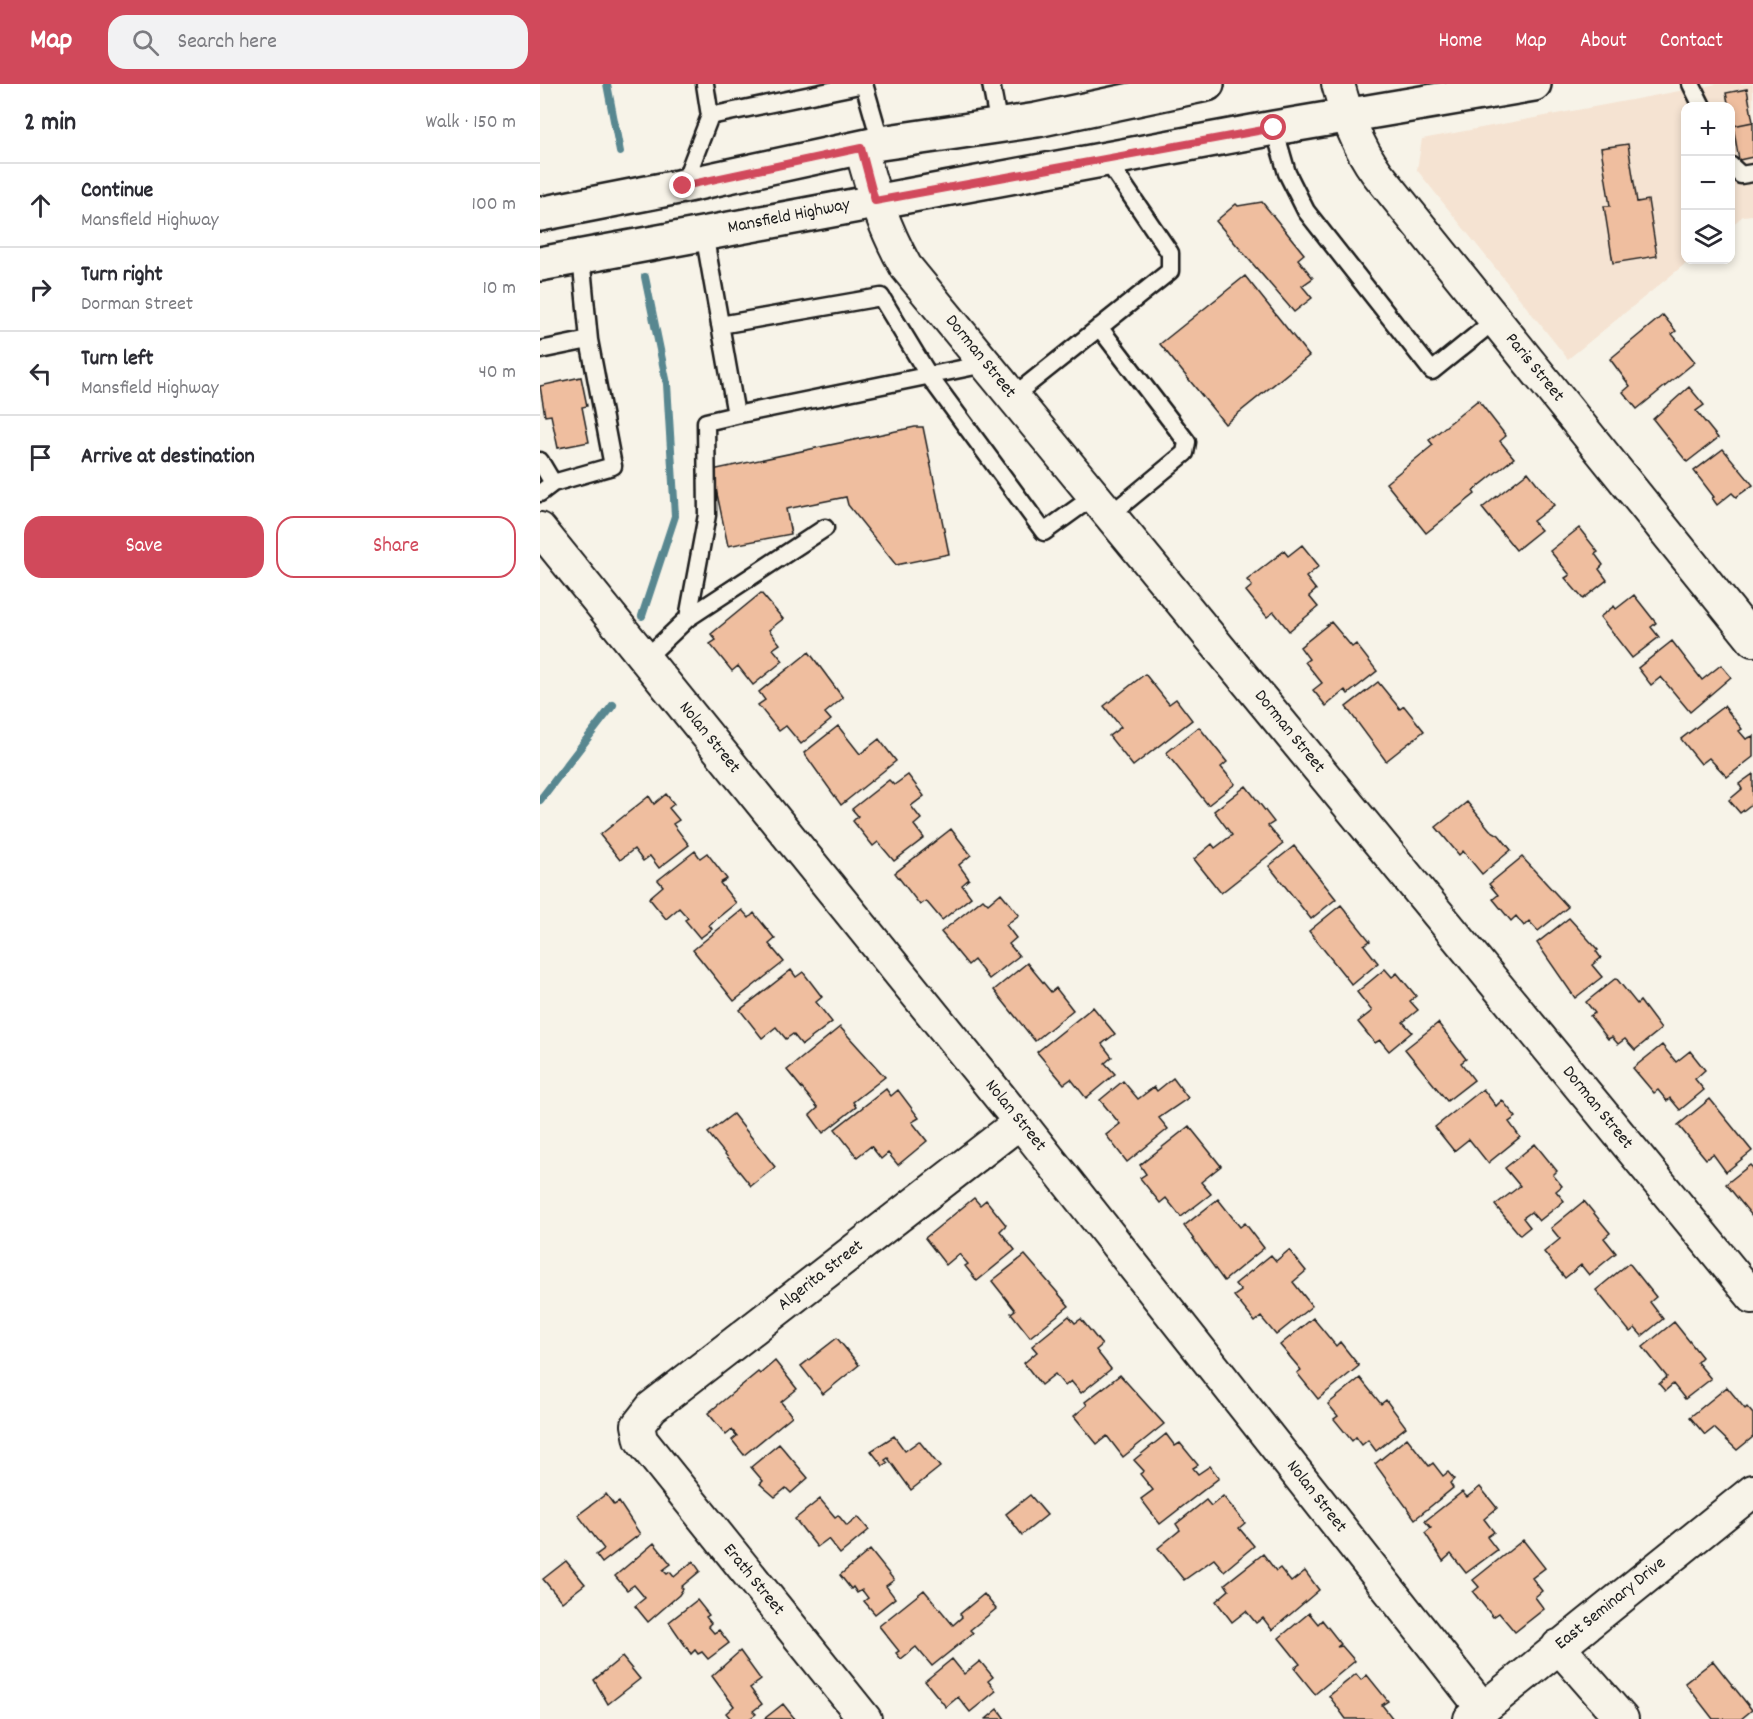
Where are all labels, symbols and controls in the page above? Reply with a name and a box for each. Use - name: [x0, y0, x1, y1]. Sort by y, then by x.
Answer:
- search box: [108, 15, 528, 69]
- text: Map: [30, 22, 72, 62]
- icon: search: [129, 26, 162, 59]
- text: Search here: [177, 27, 277, 58]
- text: Home: [1438, 27, 1482, 57]
- text: Map: [1515, 27, 1547, 57]
- text: About: [1580, 27, 1627, 57]
- text: Contact: [1660, 27, 1723, 57]
- map controls: [1681, 102, 1735, 264]
- button: +: [1681, 102, 1735, 156]
- text: 2 min: [24, 105, 76, 142]
- text: Walk · 150 m: [426, 109, 516, 137]
- route start: [1260, 114, 1286, 140]
- button: −: [1681, 156, 1735, 210]
- route end: [669, 172, 695, 198]
- text: Continue: [81, 176, 153, 207]
- icon: ahead: [24, 189, 57, 222]
- text: 100 m: [472, 191, 516, 219]
- street label: Mansfield Highway: [726, 193, 853, 241]
- text: Mansfield Highway: [81, 207, 219, 235]
- button: layers: [1681, 210, 1735, 264]
- text: Turn right: [81, 260, 163, 291]
- icon: right: [24, 273, 57, 306]
- text: 10 m: [482, 275, 516, 303]
- text: Dorman Street: [81, 291, 193, 319]
- street label: Dorman Street: [939, 310, 1022, 404]
- street label: Paris Street: [1498, 328, 1570, 408]
- text: Turn left: [81, 344, 153, 375]
- icon: left: [24, 357, 57, 390]
- text: 40 m: [478, 359, 516, 387]
- text: Mansfield Highway: [81, 375, 219, 403]
- icon: arrive: [24, 441, 57, 474]
- text: Arrive at destination: [81, 442, 255, 473]
- button: Save: [24, 516, 264, 578]
- button: Share: [276, 516, 516, 578]
- street label: Dorman Street: [1248, 685, 1331, 779]
- street label: Nolan Street: [672, 697, 746, 779]
- street label: Dorman Street: [1556, 1061, 1639, 1155]
- street label: Nolan Street: [978, 1075, 1052, 1157]
- street label: Algerita Street: [773, 1234, 869, 1318]
- street label: Nolan Street: [1280, 1455, 1352, 1539]
- street label: Erath Street: [716, 1539, 790, 1622]
- street label: East Seminary Drive: [1550, 1551, 1672, 1657]

